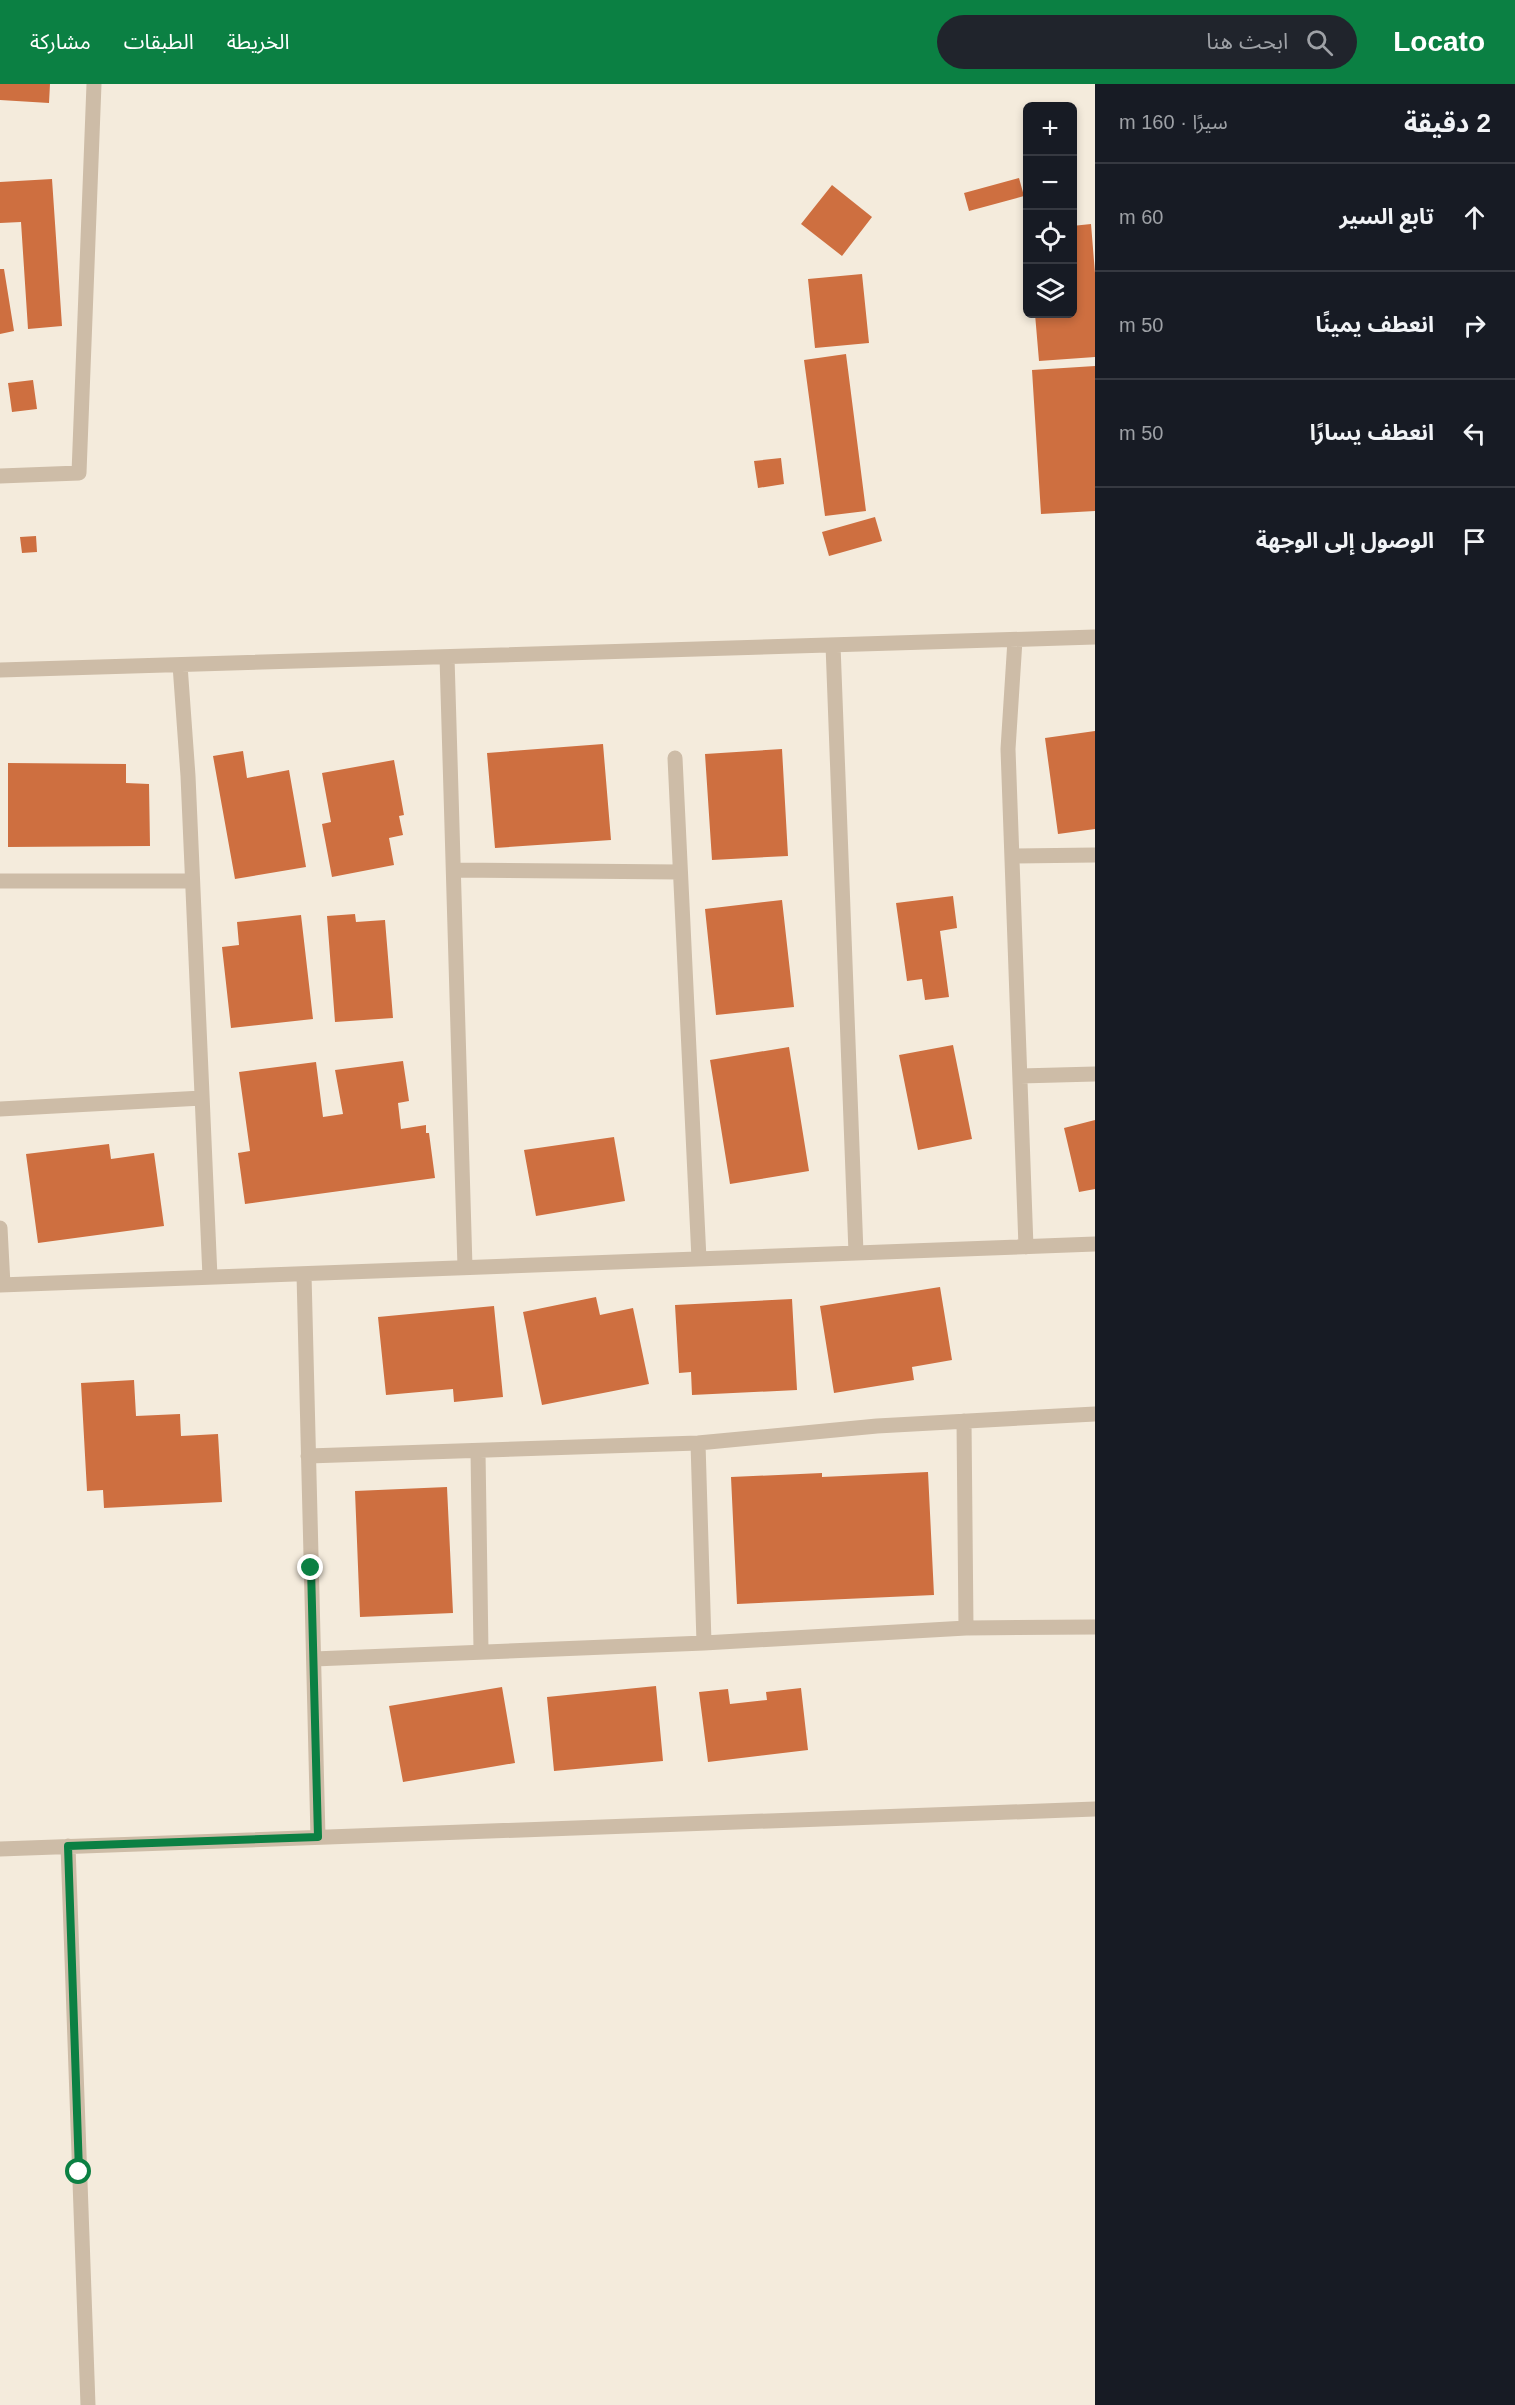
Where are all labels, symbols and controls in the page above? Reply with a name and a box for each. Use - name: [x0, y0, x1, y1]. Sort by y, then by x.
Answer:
- search box: [937, 15, 1357, 69]
- icon: search: [1303, 26, 1336, 59]
- text: Locato: [1393, 26, 1485, 57]
- text: ابحث هنا: [1206, 29, 1288, 54]
- text: مشاركة: [30, 30, 91, 53]
- text: الطبقات: [124, 30, 194, 53]
- text: الخريطة: [227, 30, 290, 53]
- map controls: [1023, 102, 1077, 318]
- button: +: [1023, 102, 1077, 156]
- text: 2 دقيقة: [1404, 108, 1491, 138]
- text: سيرًا · 160 m: [1119, 111, 1228, 133]
- button: −: [1023, 156, 1077, 210]
- icon: ahead: [1458, 201, 1491, 234]
- text: تابع السير: [1340, 204, 1434, 229]
- text: 60 m: [1119, 206, 1163, 228]
- button: locate: [1023, 210, 1077, 264]
- button: layers: [1023, 264, 1077, 318]
- icon: right: [1458, 309, 1491, 342]
- text: انعطف يمينًا: [1315, 312, 1434, 337]
- text: 50 m: [1119, 314, 1163, 336]
- icon: left: [1458, 417, 1491, 450]
- text: انعطف يسارًا: [1310, 420, 1434, 445]
- text: 50 m: [1119, 422, 1163, 444]
- icon: arrive: [1458, 525, 1491, 558]
- text: الوصول إلى الوجهة: [1256, 528, 1434, 553]
- route end: [297, 1554, 323, 1580]
- route start: [65, 2158, 91, 2184]

